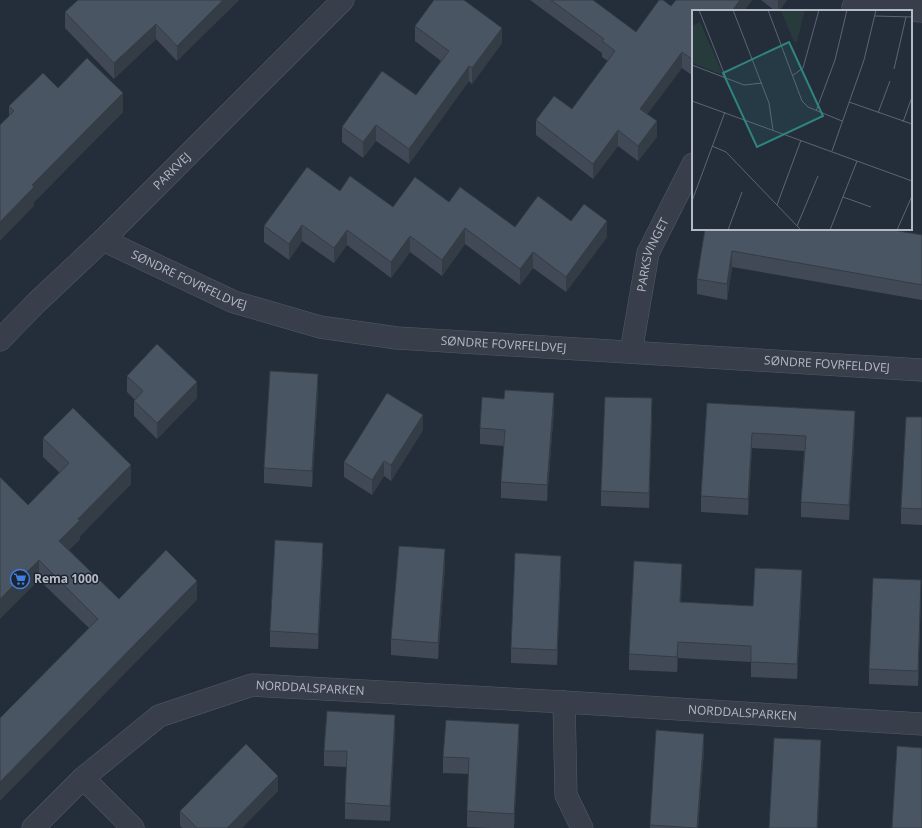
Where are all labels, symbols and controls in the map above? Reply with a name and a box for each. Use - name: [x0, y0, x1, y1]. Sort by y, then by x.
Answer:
- inset map: [692, 10, 912, 230]
- street label: PARKVEJ: [149, 148, 194, 193]
- street label: PARKSVINGET: [632, 214, 673, 293]
- street label: SØNDRE FOVRFELDVEJ: [129, 246, 249, 313]
- street label: SØNDRE FOVRFELDVEJ: [440, 332, 567, 356]
- street label: SØNDRE FOVRFELDVEJ: [764, 351, 890, 376]
- supermarket icon: Rema 1000: [9, 568, 31, 590]
- place label: Rema 1000: [34, 570, 99, 587]
- street label: NORDDALSPARKEN: [255, 676, 365, 699]
- street label: NORDDALSPARKEN: [687, 701, 797, 724]

